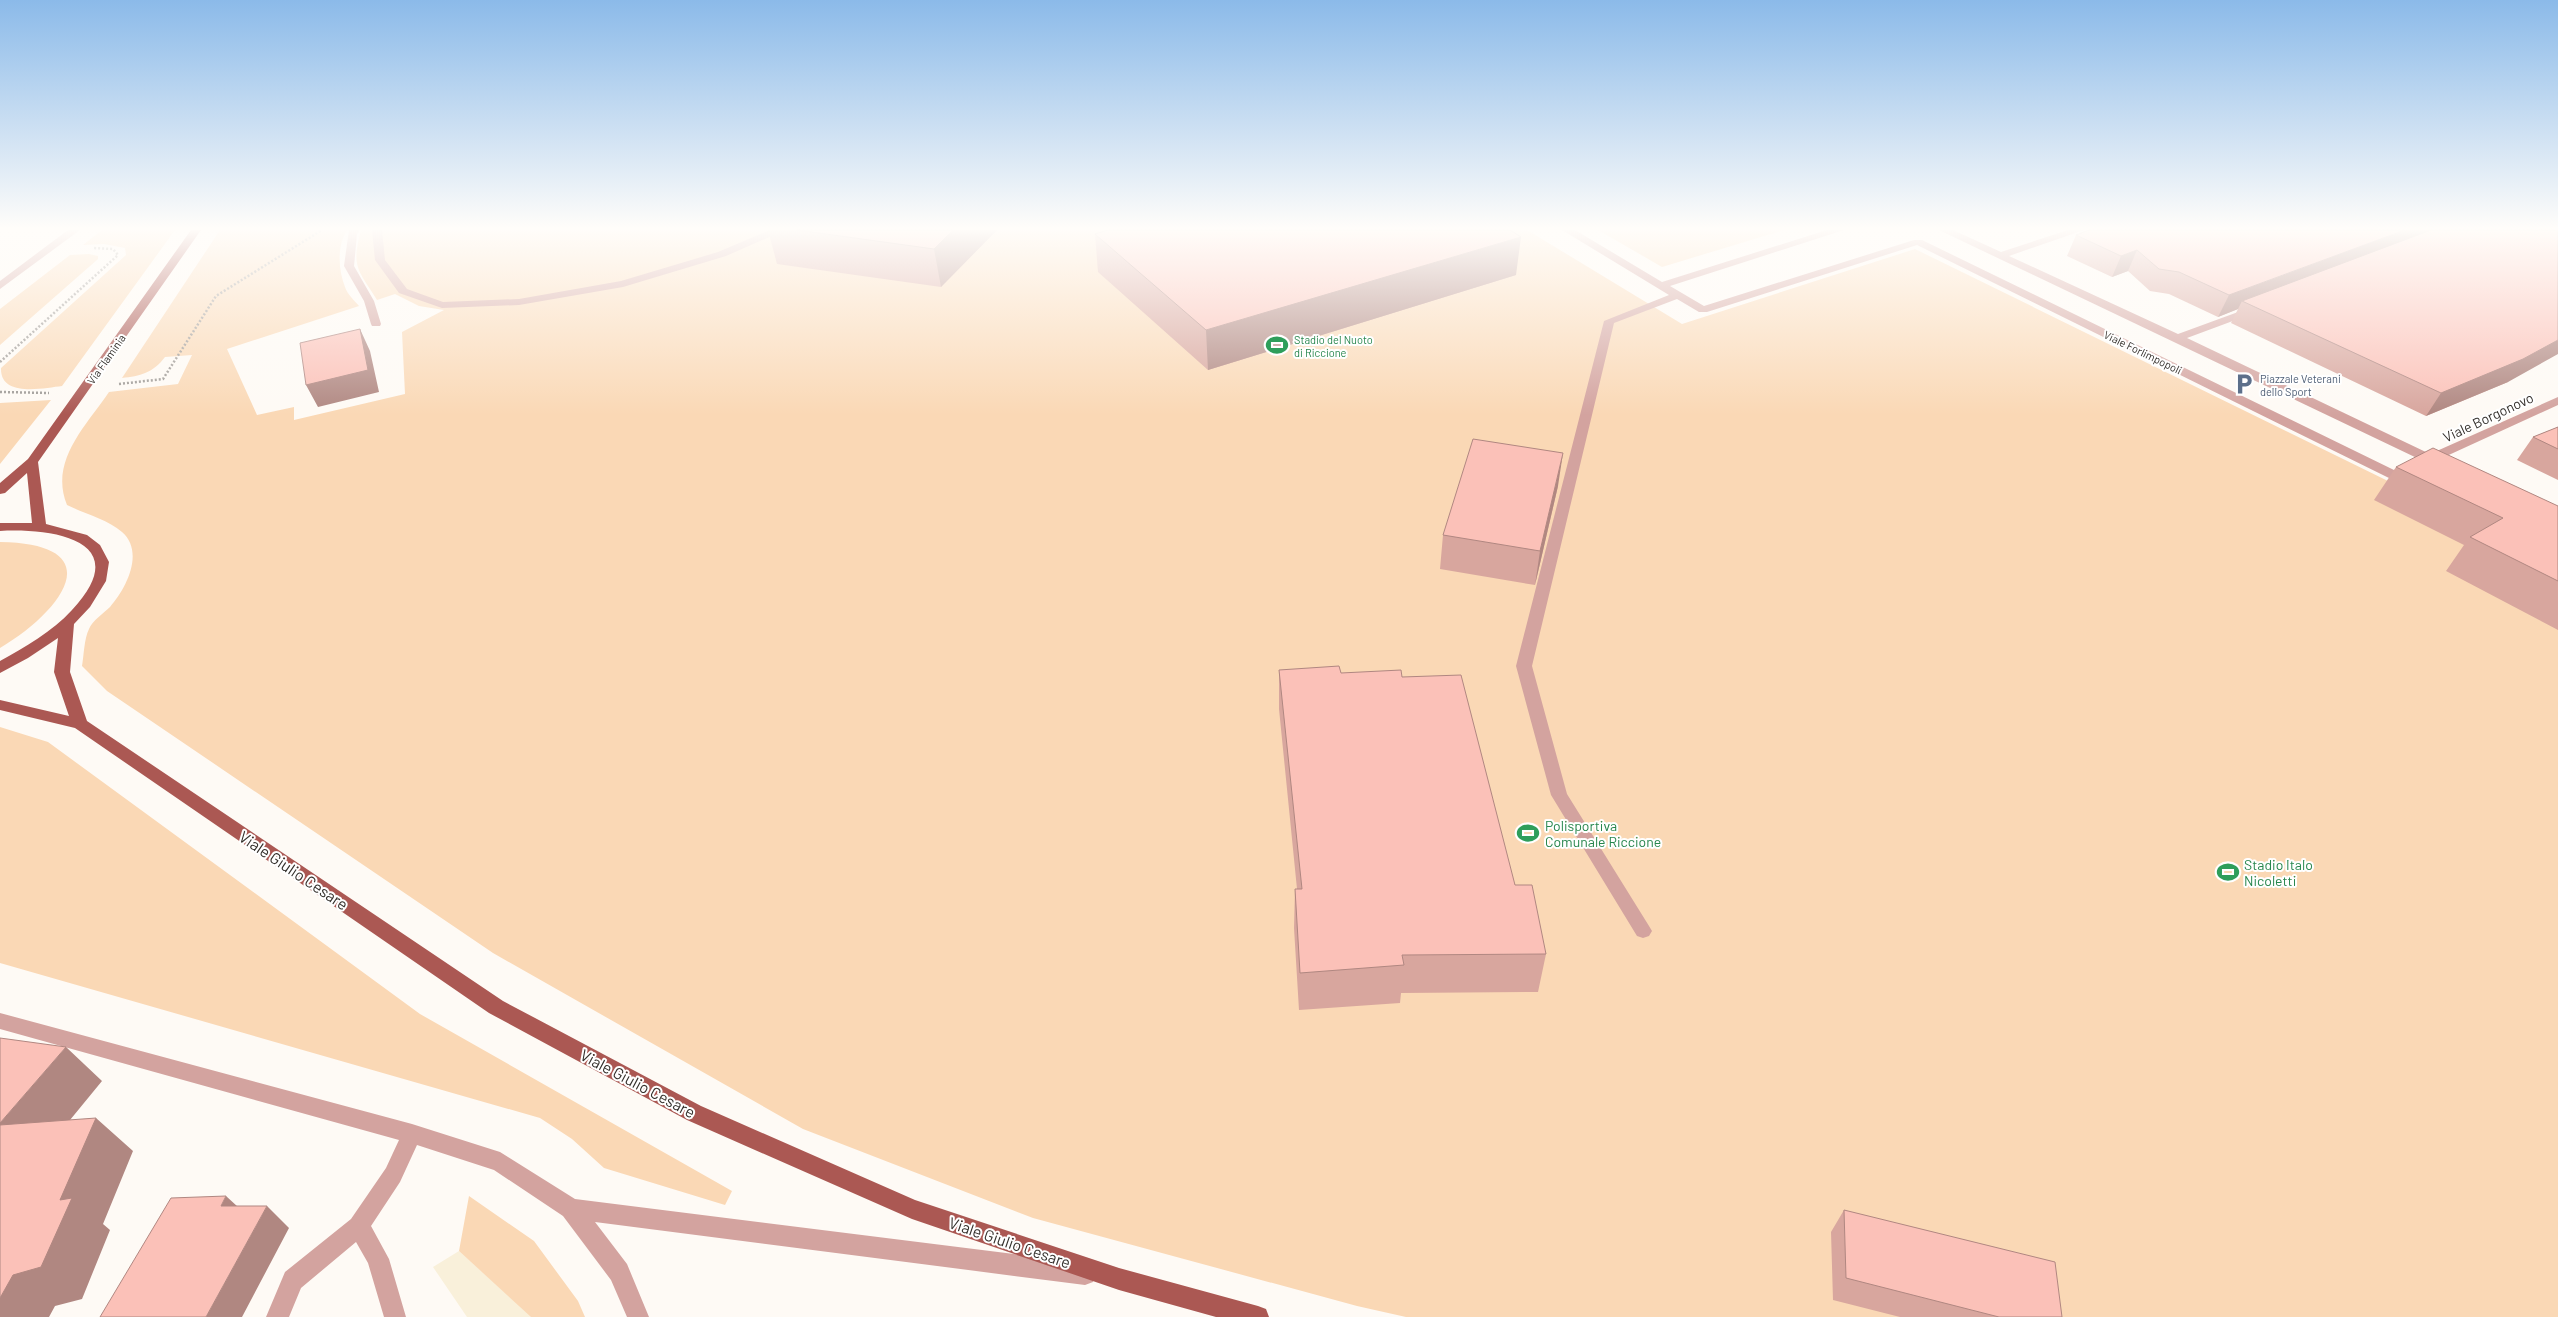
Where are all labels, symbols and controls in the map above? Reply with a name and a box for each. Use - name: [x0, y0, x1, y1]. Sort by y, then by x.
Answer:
- street label: Viale Forlimpopoli: [2102, 328, 2184, 377]
- street label: Via Flaminia: [84, 332, 128, 386]
- sports icon: Stadio del Nuoto di Riccione: [1264, 332, 1290, 358]
- place label: Stadio del Nuoto di Riccione: [1294, 333, 1373, 359]
- parking icon: Piazzale Veterani dello Sport: [2231, 371, 2257, 397]
- place label: Piazzale Veterani dello Sport: [2260, 372, 2341, 398]
- street label: Viale Borgonovo: [2440, 389, 2536, 445]
- place label: Polisportiva Comunale Riccione: [1545, 817, 1661, 850]
- sports icon: Polisportiva Comunale Riccione: [1515, 820, 1541, 846]
- street label: Viale Giulio Cesare: [236, 826, 352, 914]
- place label: Stadio Italo Nicoletti: [2244, 856, 2313, 889]
- sports icon: Stadio Italo Nicoletti: [2215, 859, 2241, 885]
- street label: Viale Giulio Cesare: [577, 1045, 699, 1121]
- street label: Viale Giulio Cesare: [947, 1212, 1073, 1272]

